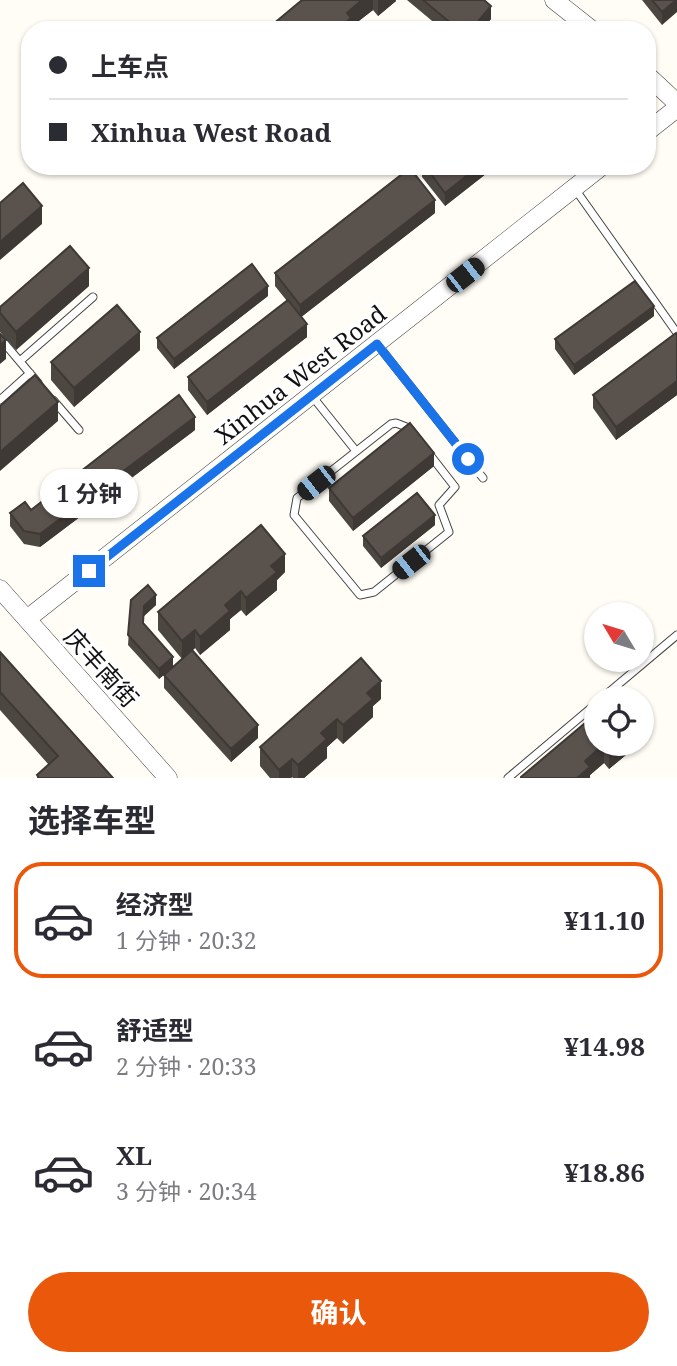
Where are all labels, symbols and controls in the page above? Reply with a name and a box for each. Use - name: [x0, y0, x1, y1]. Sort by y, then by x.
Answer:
- text: 上车点: [91, 48, 169, 84]
- text: Xinhua West Road: [91, 114, 331, 150]
- car: [442, 254, 489, 296]
- street label: Xinhua West Road: [207, 296, 393, 451]
- route start: [452, 443, 484, 475]
- car: [293, 462, 340, 504]
- callout: 1 分钟: [40, 470, 138, 518]
- text: 1 分钟: [57, 477, 121, 509]
- car: [388, 541, 435, 583]
- route end: [73, 555, 105, 587]
- north arrow: [584, 602, 654, 672]
- map controls: [584, 602, 654, 756]
- street label: 庆丰南街: [58, 620, 146, 714]
- button: locate: [584, 686, 654, 756]
- text: 选择车型: [28, 798, 156, 841]
- text: 经济型: [116, 886, 194, 922]
- icon: car: [32, 889, 95, 952]
- text: ¥11.10: [564, 902, 645, 938]
- text: 1 分钟 · 20:32: [116, 924, 257, 956]
- text: 舒适型: [116, 1012, 194, 1048]
- icon: car: [32, 1015, 95, 1078]
- text: ¥14.98: [564, 1028, 645, 1064]
- text: 2 分钟 · 20:33: [116, 1050, 257, 1082]
- text: XL: [116, 1137, 152, 1173]
- icon: car: [32, 1141, 95, 1204]
- text: ¥18.86: [564, 1154, 645, 1190]
- text: 3 分钟 · 20:34: [116, 1175, 257, 1207]
- button: 确认: [28, 1272, 649, 1352]

